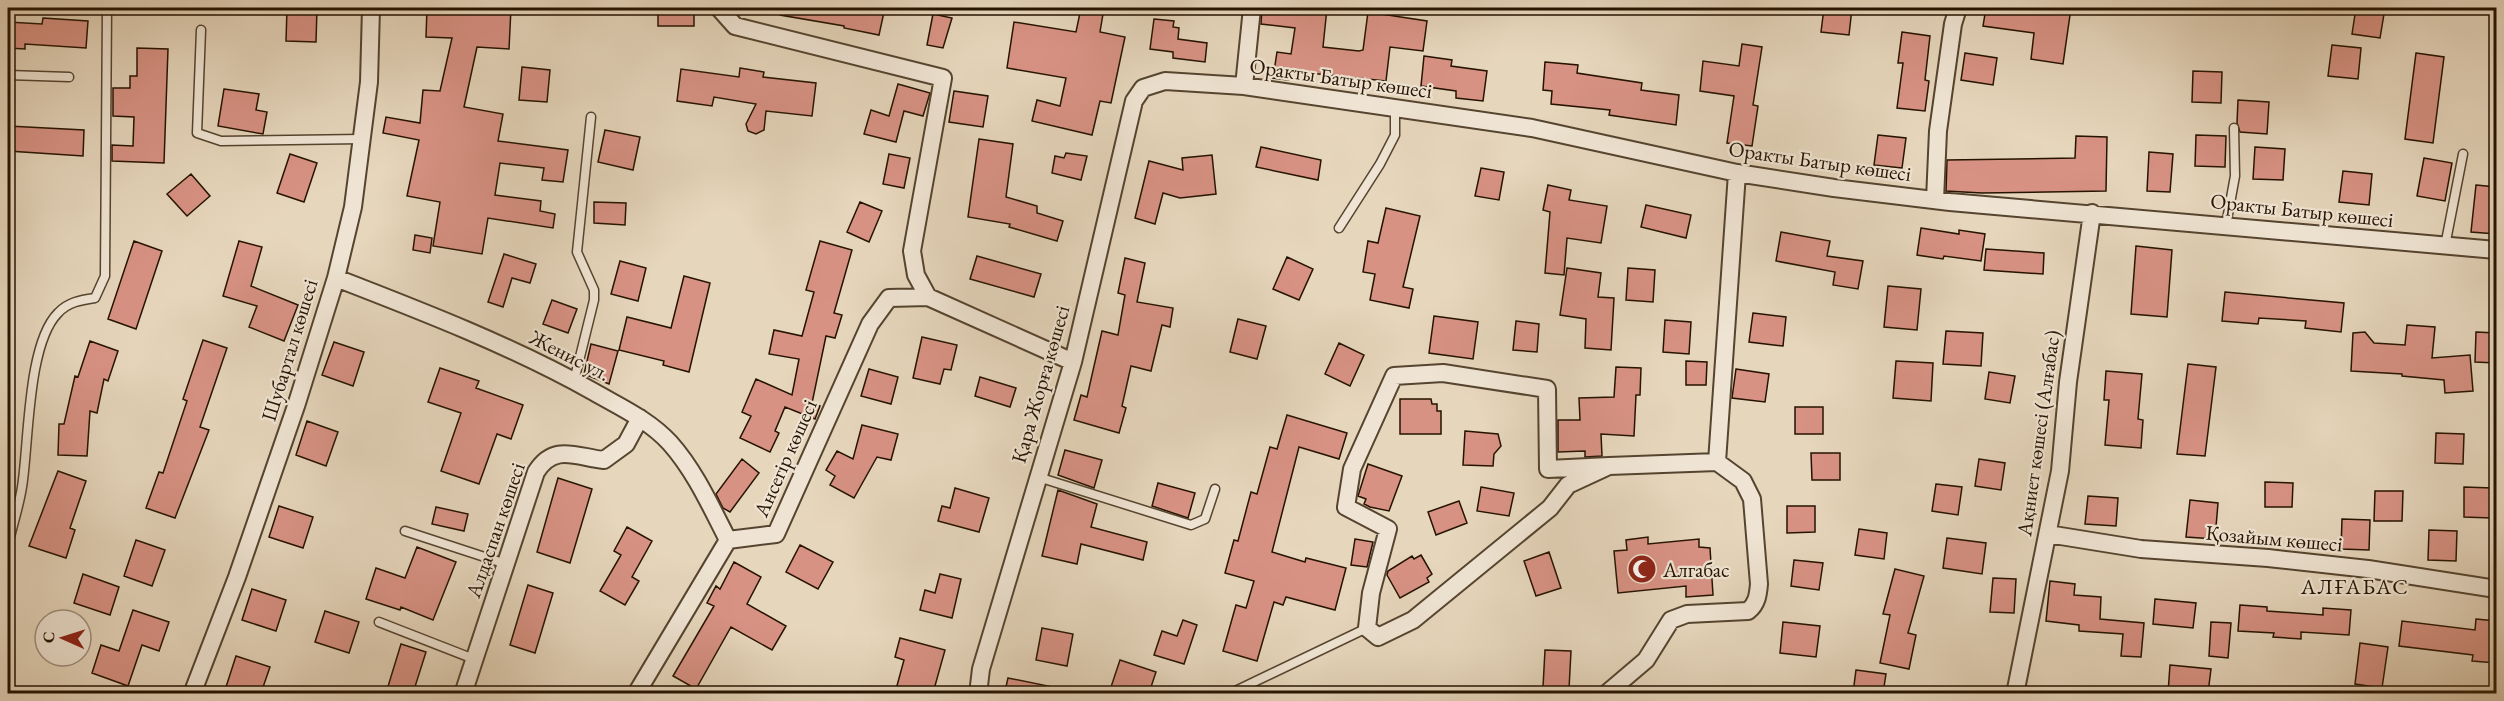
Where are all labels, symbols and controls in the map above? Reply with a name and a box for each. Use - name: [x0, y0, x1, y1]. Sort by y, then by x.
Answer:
- street label: Оракты Батыр көшесі: [1248, 52, 1434, 104]
- street label: Оракты Батыр көшесі: [1727, 135, 1913, 187]
- street label: Оракты Батыр көшесі: [2209, 187, 2395, 233]
- street label: Шубартал көшесі: [255, 276, 323, 424]
- street label: Қара Жорға көшесі: [1005, 302, 1075, 466]
- street label: Женис ул.: [524, 323, 615, 387]
- street label: Ақниет көшесі (Алғабас): [2010, 328, 2066, 539]
- street label: Ансегір көшесі: [747, 395, 823, 522]
- street label: Алдаспан көшесі: [459, 459, 531, 602]
- street label: Қозайым көшесі: [2204, 519, 2344, 557]
- mosque icon: Алгабас: [1626, 553, 1658, 585]
- place label: Алгабас: [1662, 556, 1730, 583]
- district label: АЛҒАБАС: [2300, 572, 2409, 601]
- north arrow: [33, 608, 93, 668]
- text: С: [38, 631, 59, 643]

